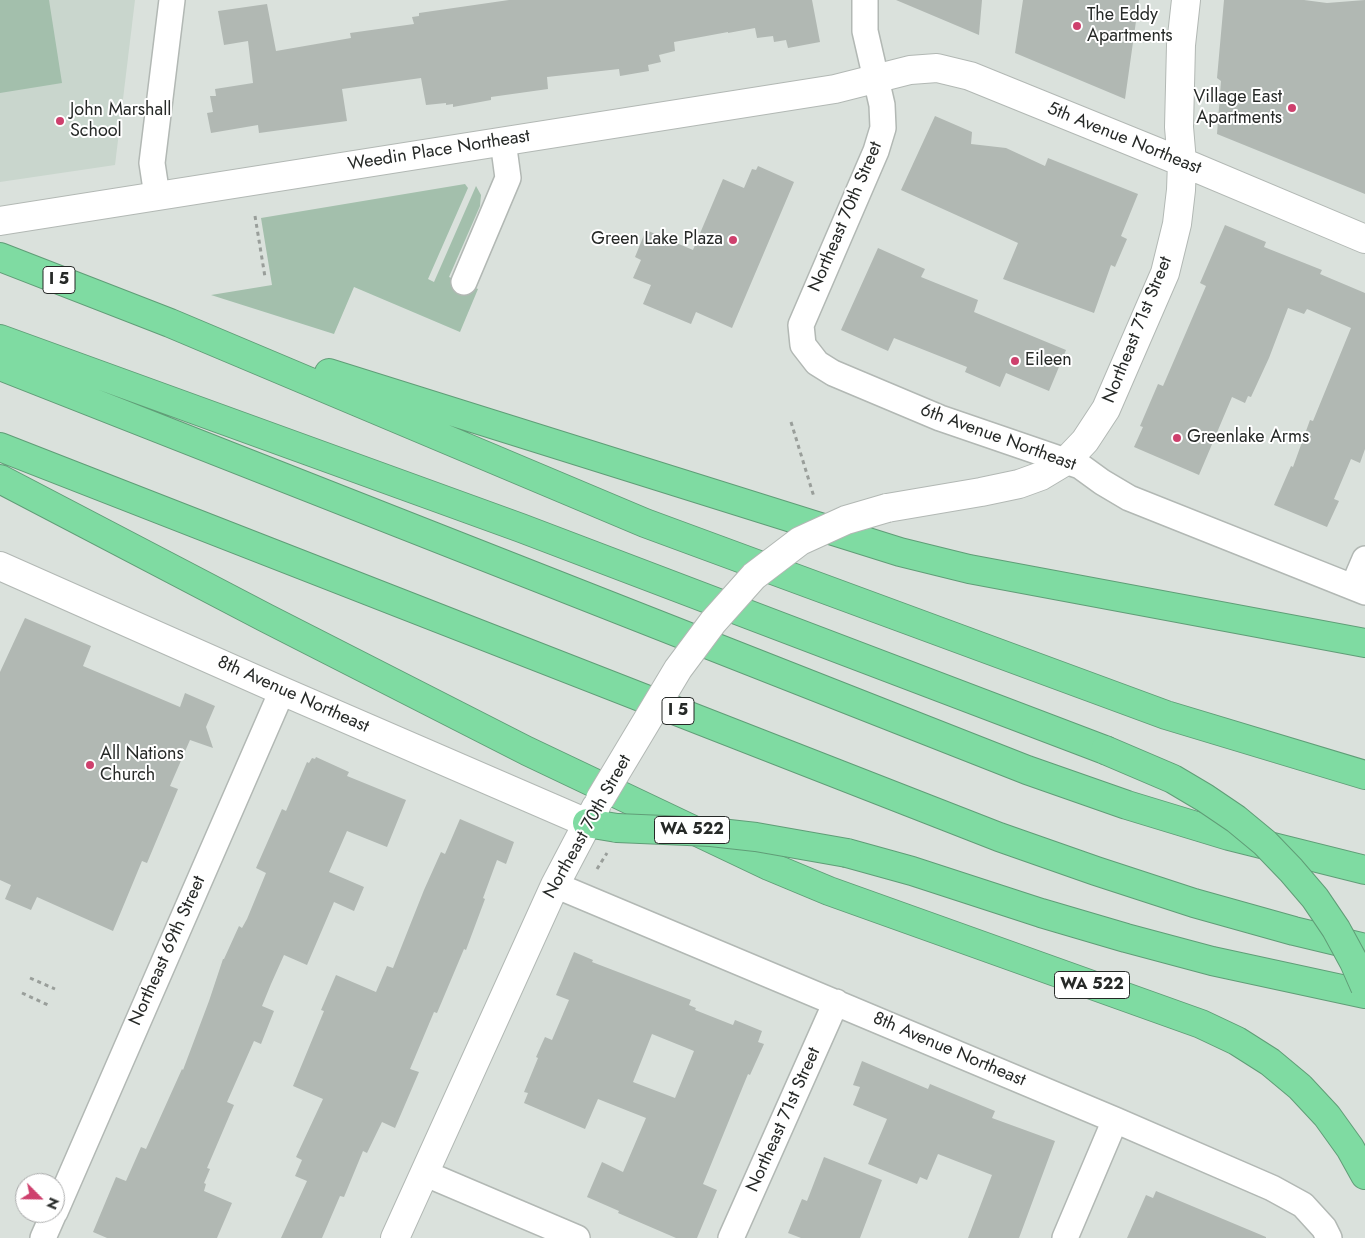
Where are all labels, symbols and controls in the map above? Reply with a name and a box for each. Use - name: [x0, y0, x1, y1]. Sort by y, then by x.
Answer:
- place label: The Eddy Apartments: [1087, 5, 1173, 48]
- marker: The Eddy Apartments: [1071, 20, 1083, 32]
- place label: Village East Apartments: [1193, 87, 1282, 130]
- street label: 5th Avenue Northeast: [1044, 98, 1204, 180]
- place label: John Marshall School: [70, 100, 172, 142]
- marker: Village East Apartments: [1286, 102, 1298, 114]
- marker: John Marshall School: [54, 115, 66, 127]
- street label: Weedin Place Northeast: [347, 126, 531, 176]
- street label: Northeast 70th Street: [805, 139, 887, 295]
- place label: Green Lake Plaza: [591, 229, 723, 251]
- marker: Green Lake Plaza: [727, 234, 739, 246]
- street label: Northeast 71st Street: [1099, 254, 1177, 406]
- road number: I 5: [43, 266, 75, 294]
- place label: Eileen: [1025, 350, 1072, 372]
- marker: Eileen: [1009, 355, 1021, 367]
- street label: 6th Avenue Northeast: [917, 400, 1079, 476]
- place label: Greenlake Arms: [1187, 427, 1309, 449]
- marker: Greenlake Arms: [1171, 432, 1183, 444]
- street label: 8th Avenue Northeast: [214, 652, 372, 738]
- road number: I 5: [662, 698, 694, 724]
- place label: All Nations Church: [100, 744, 184, 786]
- street label: Northeast 70th Street: [540, 751, 636, 903]
- marker: All Nations Church: [84, 759, 96, 771]
- road number: WA 522: [654, 816, 730, 844]
- street label: Northeast 69th Street: [125, 873, 211, 1029]
- road number: WA 522: [1054, 972, 1130, 998]
- street label: 8th Avenue Northeast: [869, 1008, 1029, 1092]
- street label: Northeast 71st Street: [742, 1044, 826, 1196]
- north arrow: [15, 1173, 65, 1223]
- text: N: [42, 1194, 64, 1212]

